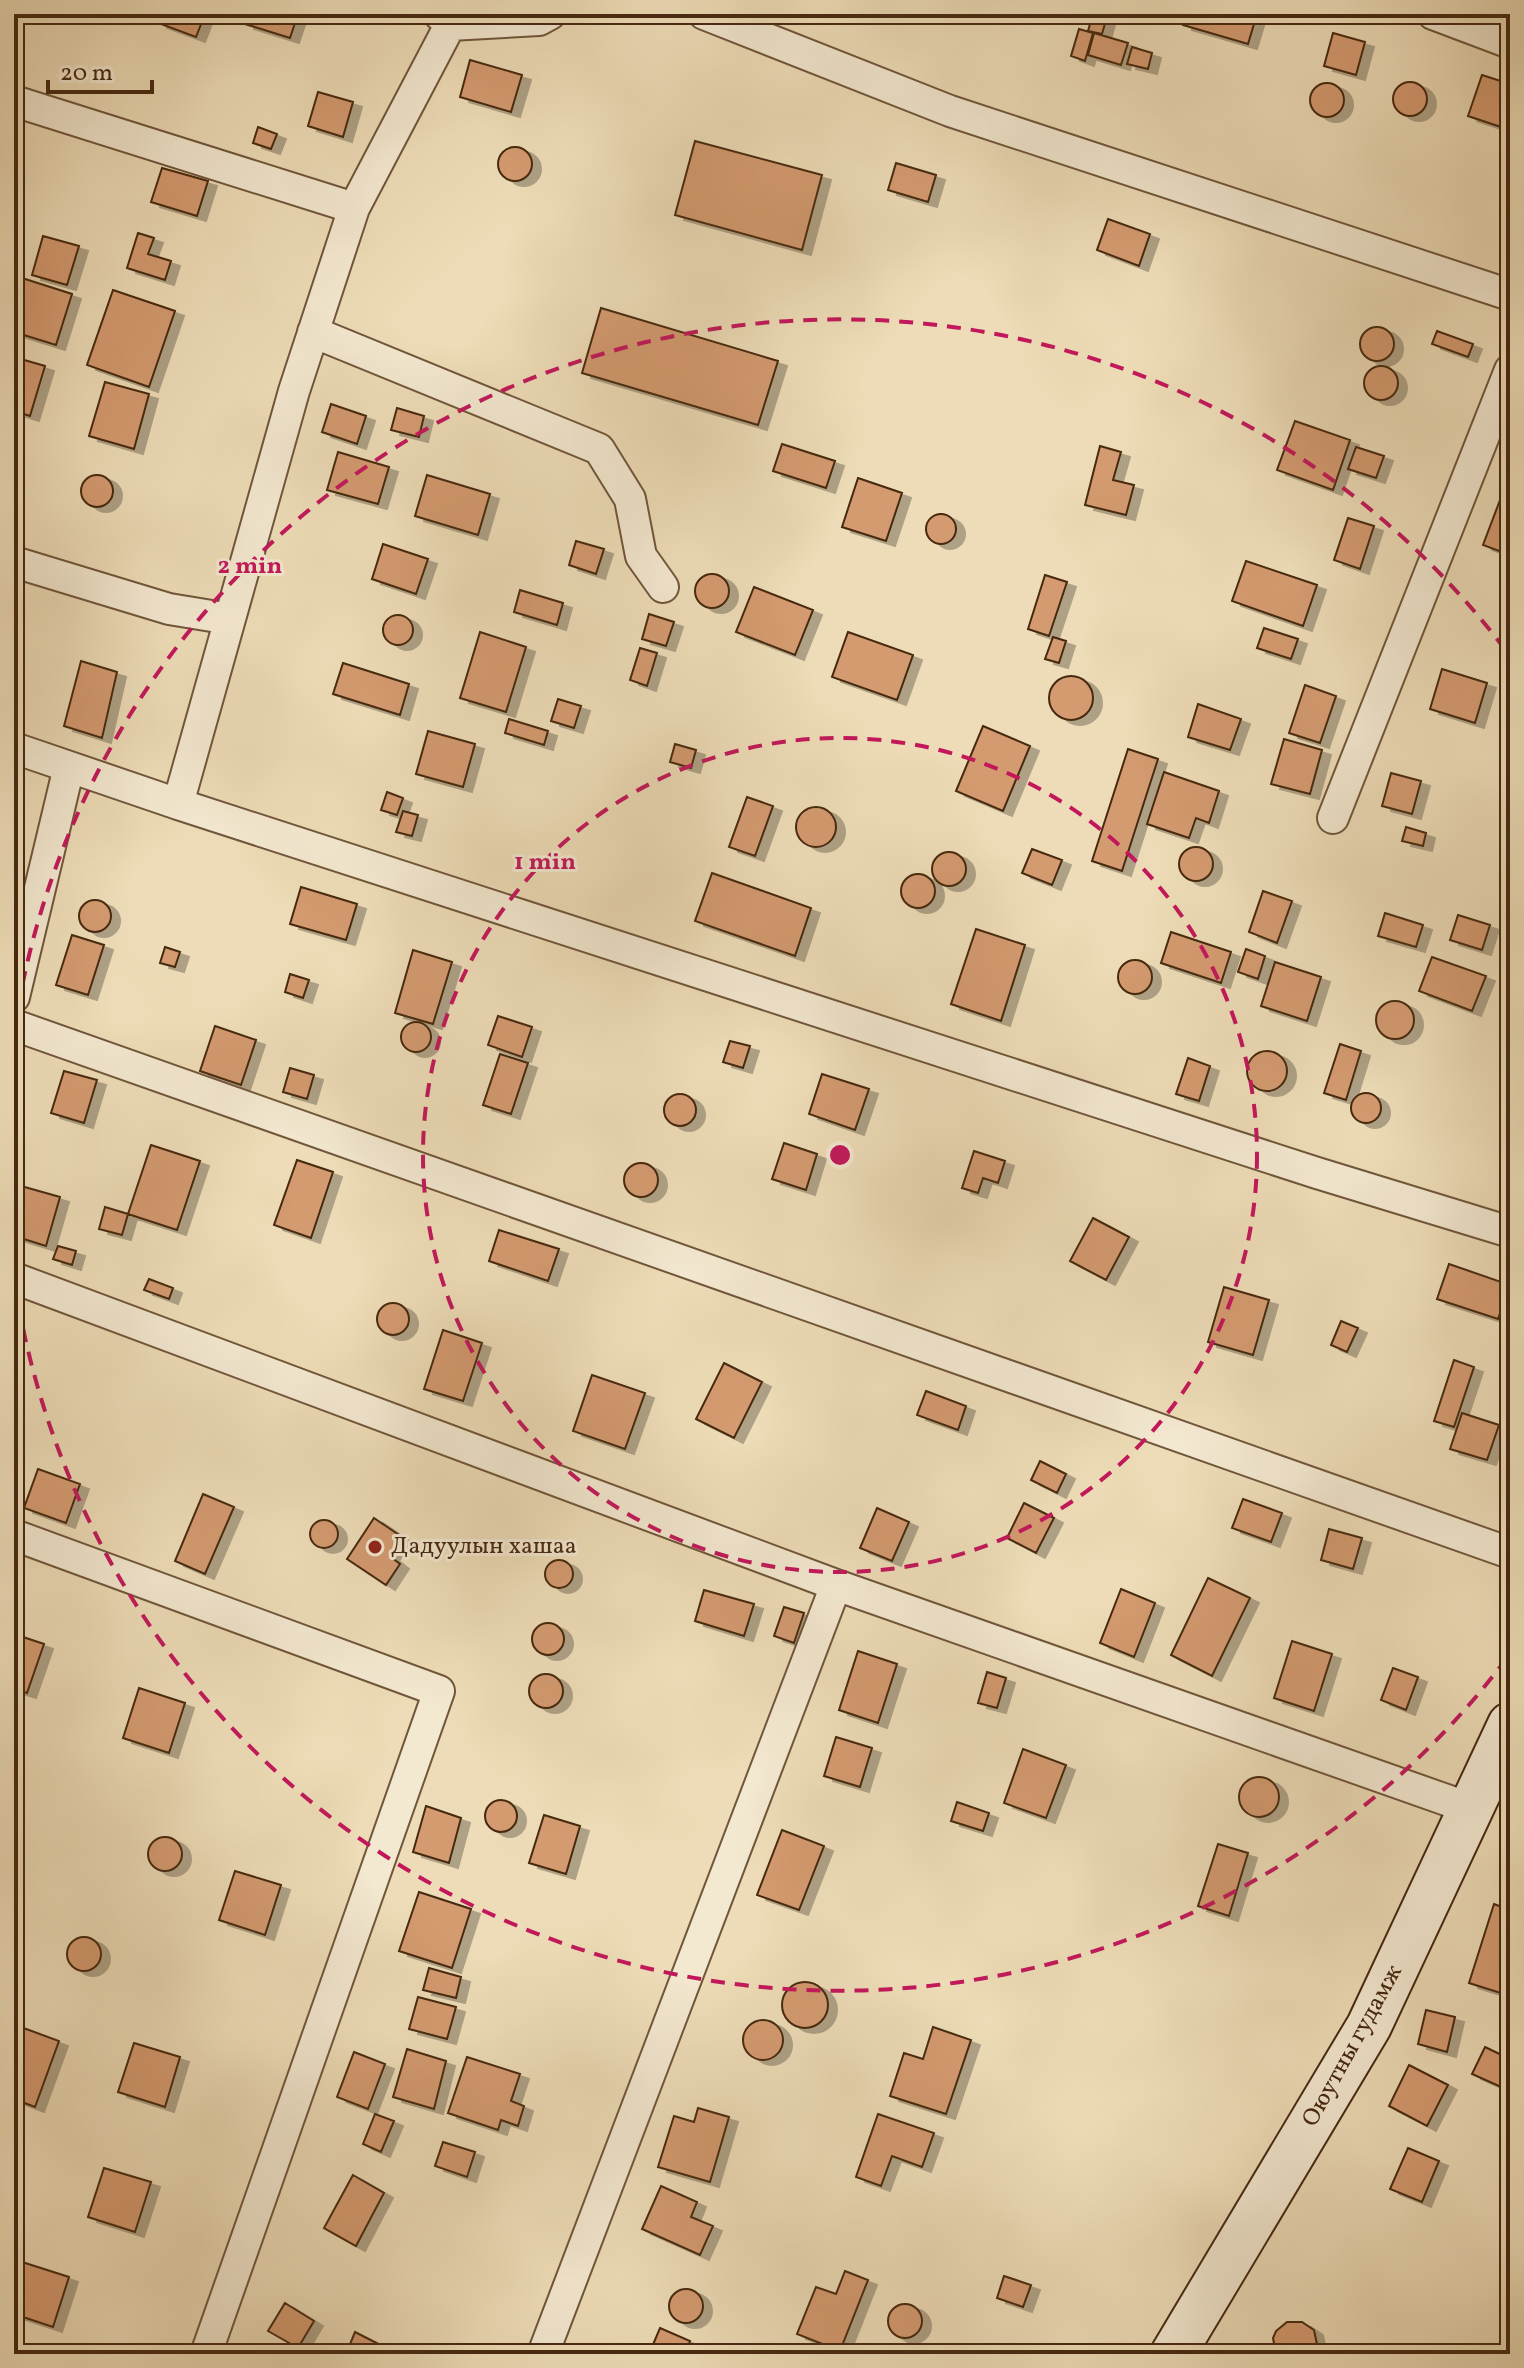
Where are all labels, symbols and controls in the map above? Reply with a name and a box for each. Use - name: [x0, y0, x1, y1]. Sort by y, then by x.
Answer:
- scale bar: [48, 44, 152, 94]
- text: 20 m: [60, 57, 113, 91]
- text: 2 min: [218, 550, 283, 584]
- text: 1 min: [514, 846, 576, 880]
- centre of rings: [826, 1141, 854, 1169]
- place label: Дадуулын хашаа: [391, 1530, 577, 1564]
- marker: Дадуулын хашаа: [366, 1538, 384, 1556]
- street label: Оюутны гудамж: [1294, 1959, 1412, 2133]

